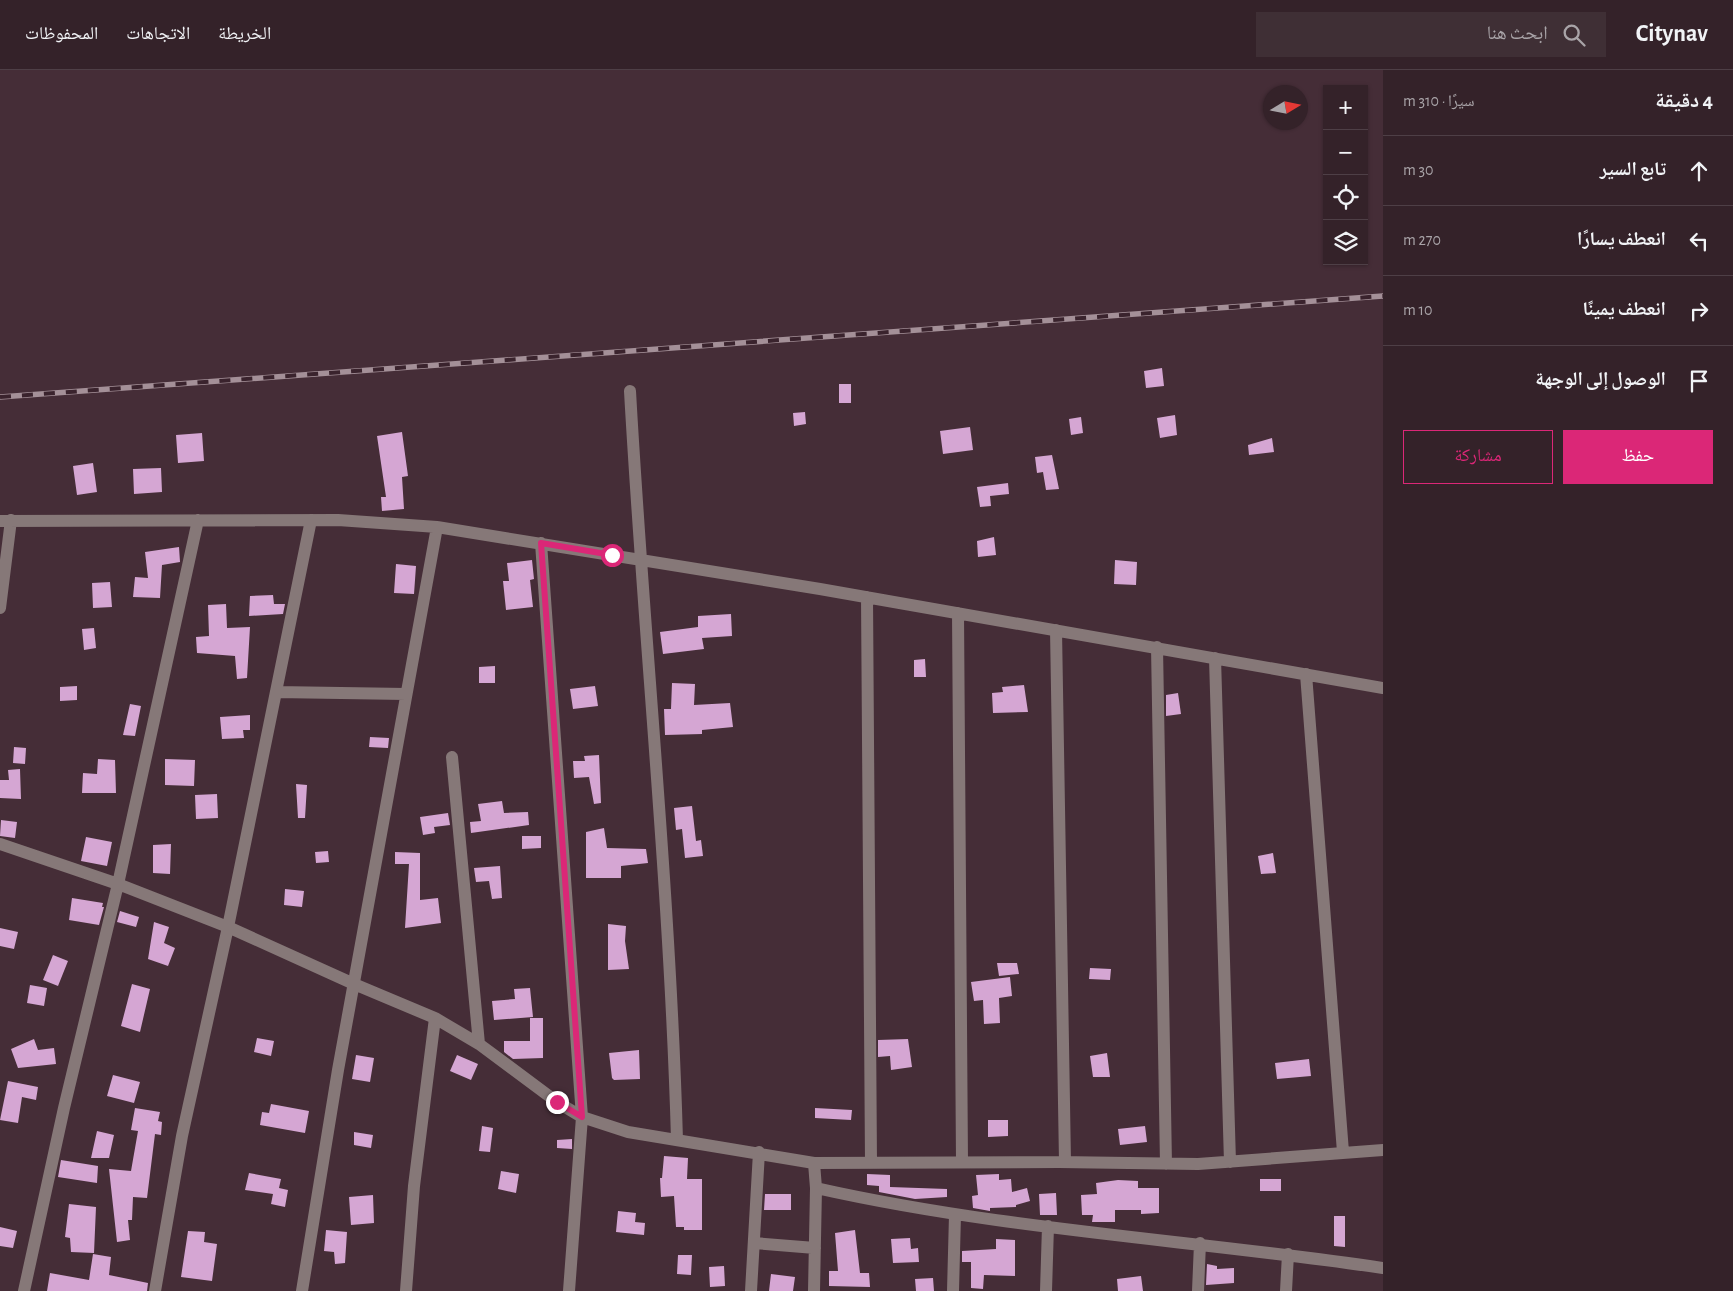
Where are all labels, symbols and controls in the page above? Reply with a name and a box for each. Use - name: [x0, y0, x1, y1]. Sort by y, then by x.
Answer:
- search box: [1256, 12, 1606, 57]
- icon: search: [1560, 21, 1588, 49]
- text: Citynav: [1636, 22, 1708, 46]
- text: ابحث هنا: [1487, 24, 1548, 43]
- text: المحفوظات: [25, 25, 98, 43]
- text: الاتجاهات: [126, 25, 190, 43]
- text: الخريطة: [218, 25, 271, 43]
- north arrow: [1263, 85, 1308, 130]
- map controls: [1323, 85, 1368, 265]
- button: +: [1323, 85, 1368, 130]
- text: 4 دقيقة: [1655, 90, 1713, 111]
- text: سيرًا · 310 m: [1403, 93, 1475, 109]
- button: −: [1323, 130, 1368, 175]
- icon: ahead: [1685, 157, 1713, 185]
- text: تابع السير: [1600, 160, 1666, 179]
- text: 30 m: [1403, 162, 1434, 178]
- button: locate: [1323, 175, 1368, 220]
- button: layers: [1323, 220, 1368, 265]
- icon: left: [1685, 227, 1713, 255]
- text: انعطف يسارًا: [1577, 230, 1666, 249]
- text: 270 m: [1403, 232, 1441, 248]
- icon: right: [1685, 297, 1713, 325]
- text: انعطف يمينًا: [1583, 300, 1666, 319]
- text: 10 m: [1403, 302, 1432, 318]
- icon: arrive: [1685, 367, 1713, 395]
- text: الوصول إلى الوجهة: [1535, 370, 1666, 389]
- button: مشاركة: [1403, 430, 1553, 484]
- button: حفظ: [1563, 430, 1713, 484]
- route start: [601, 544, 624, 567]
- route end: [546, 1091, 569, 1114]

